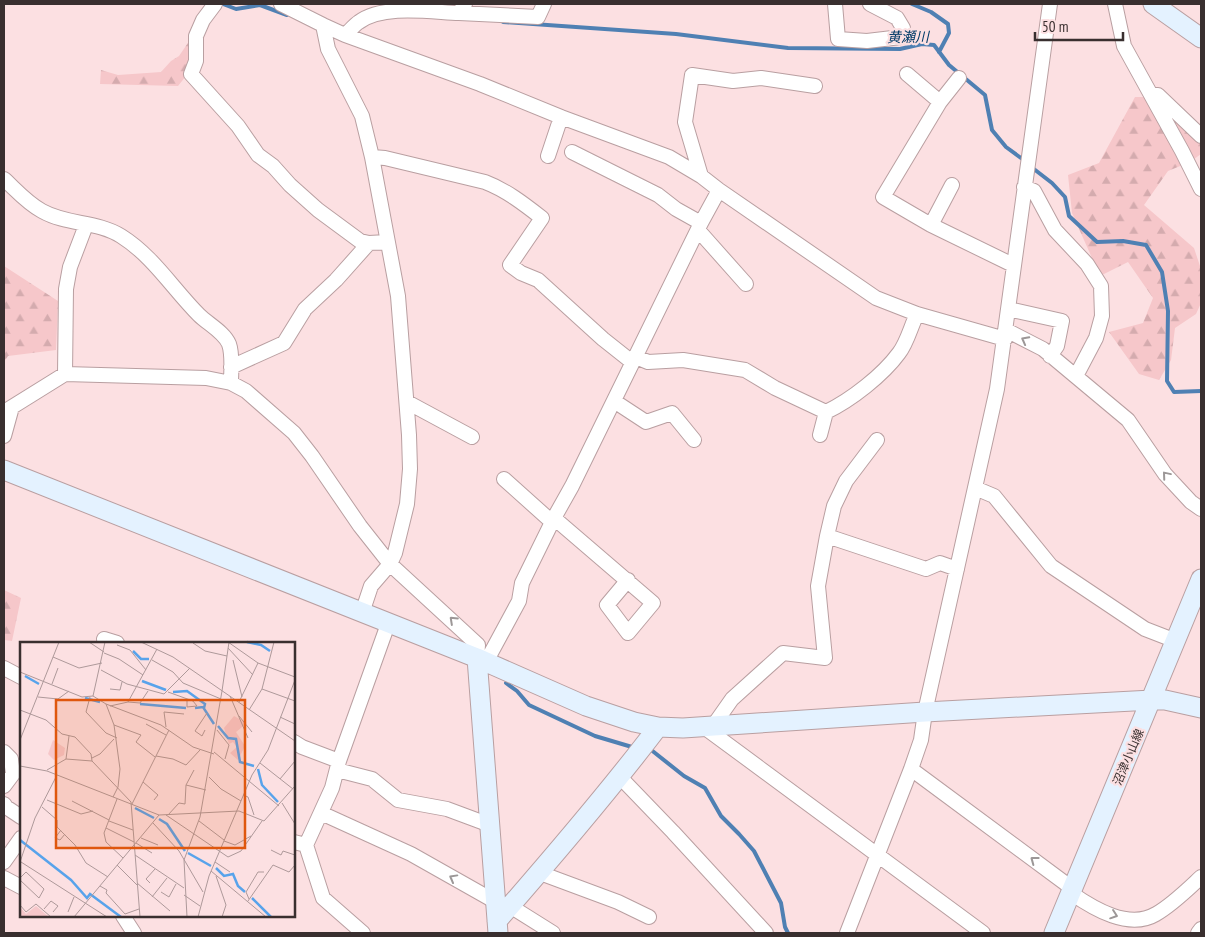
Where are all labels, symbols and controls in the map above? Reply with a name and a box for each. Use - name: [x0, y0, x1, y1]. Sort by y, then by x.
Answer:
- scale bar: [1035, 10, 1122, 42]
- text: 50 m: [1042, 17, 1068, 36]
- water label: 黄瀬川: [887, 28, 931, 46]
- one-way arrow: [1022, 336, 1031, 346]
- one-way arrow: [1164, 472, 1172, 481]
- one-way arrow: [449, 617, 458, 626]
- inset map: [20, 642, 295, 917]
- street label: 沼津小山線: [1109, 726, 1147, 788]
- one-way arrow: [1030, 857, 1040, 866]
- one-way arrow: [450, 875, 459, 885]
- one-way arrow: [1109, 910, 1118, 920]

